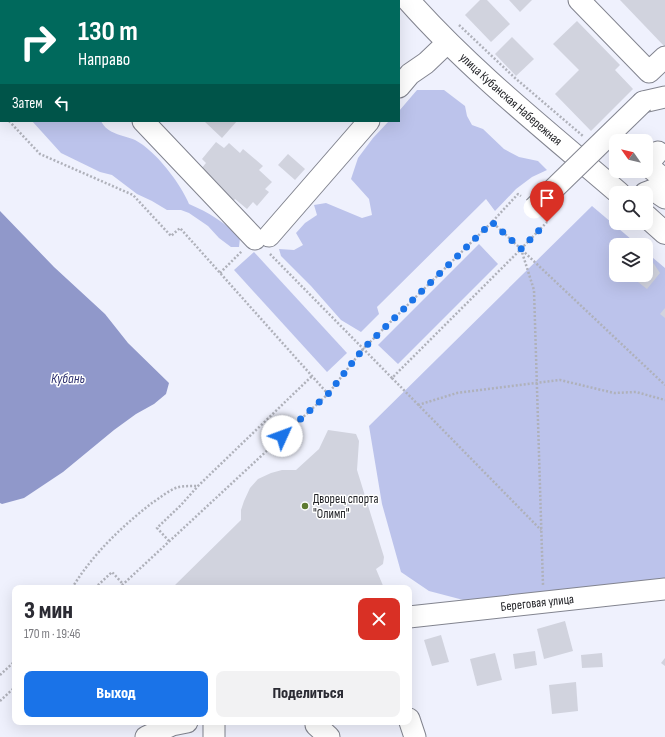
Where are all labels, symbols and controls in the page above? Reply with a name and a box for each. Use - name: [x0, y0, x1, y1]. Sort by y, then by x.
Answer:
- text: 130 m: [78, 15, 138, 48]
- icon: right: [12, 16, 64, 68]
- text: Направо: [78, 49, 130, 70]
- street label: улица Кубанская Набережная: [456, 50, 565, 149]
- icon: left: [51, 92, 73, 114]
- text: Затем: [12, 94, 43, 113]
- north arrow: [609, 134, 653, 178]
- map controls: [609, 134, 653, 282]
- pin: [530, 181, 564, 222]
- button: search: [609, 186, 653, 230]
- icon: arrive: [536, 187, 558, 209]
- button: layers: [609, 238, 653, 282]
- water label: Кубань: [51, 370, 85, 387]
- position arrow: [261, 415, 303, 457]
- place label: Дворец спорта "Олимп": [313, 491, 378, 522]
- marker: Дворец спорта "Олимп": [300, 501, 310, 511]
- street label: Береговая улица: [500, 591, 575, 615]
- text: 3 мин: [24, 596, 73, 625]
- button: close: [358, 598, 400, 640]
- text: 170 m · 19:46: [24, 626, 81, 642]
- button: Выход: [24, 671, 208, 717]
- button: Поделиться: [216, 671, 400, 717]

